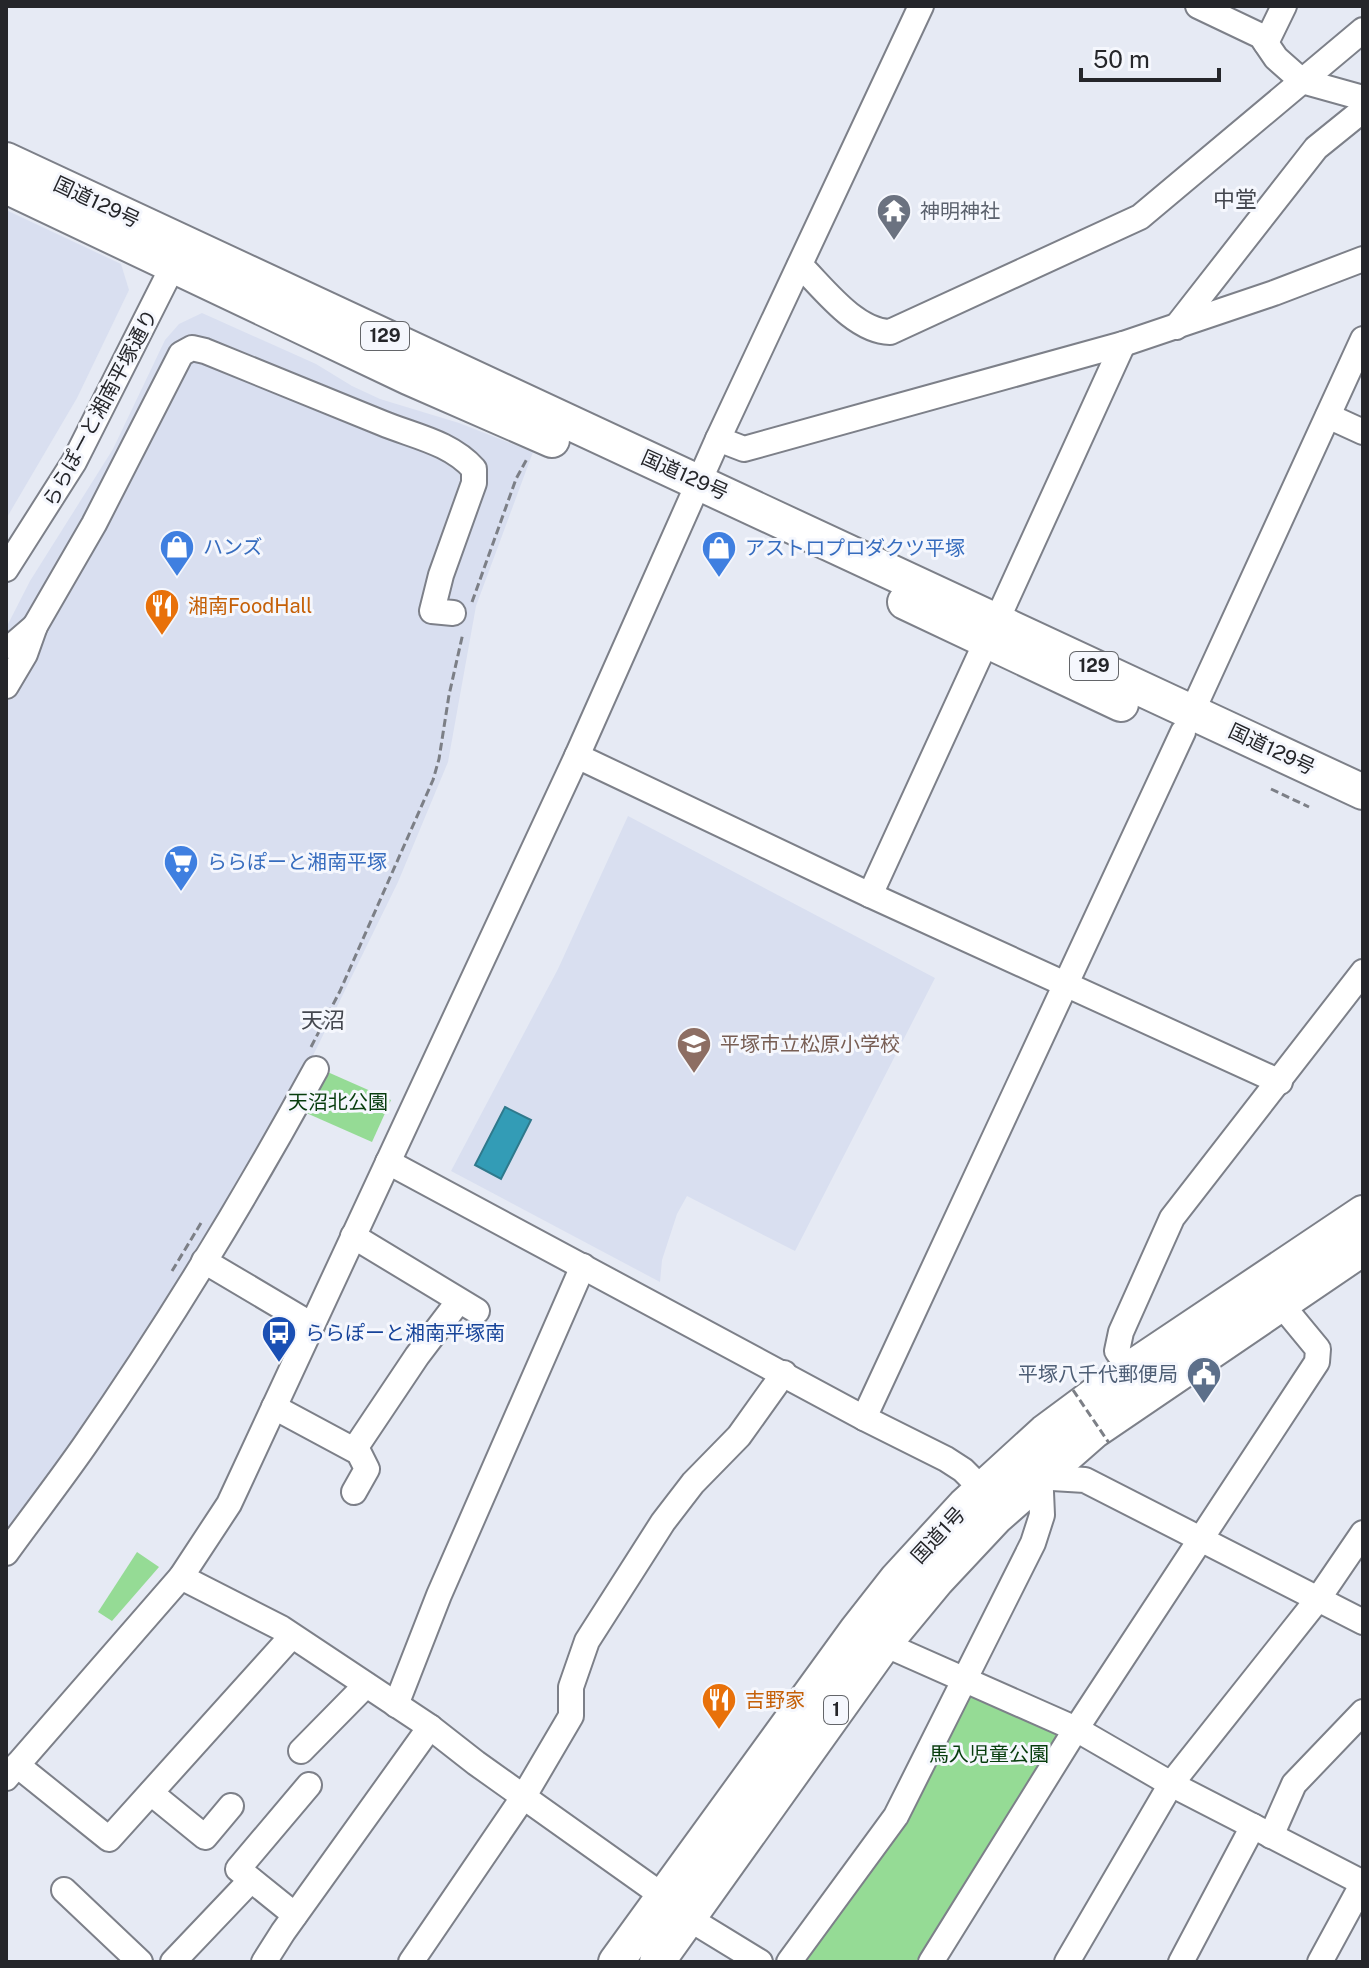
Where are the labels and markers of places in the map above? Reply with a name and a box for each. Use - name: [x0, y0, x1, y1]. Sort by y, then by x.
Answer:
- temple icon: 神明神社: [875, 192, 913, 242]
- place label: 神明神社: [920, 199, 1000, 223]
- shop icon: ハンズ: [158, 528, 196, 578]
- shop icon: アストロプロダクツ平塚: [700, 529, 738, 579]
- place label: ハンズ: [203, 535, 263, 559]
- place label: アストロプロダクツ平塚: [745, 536, 965, 560]
- restaurant icon: 湘南FoodHall: [143, 587, 181, 637]
- place label: 湘南FoodHall: [188, 594, 312, 618]
- supermarket icon: ららぽーと湘南平塚: [162, 843, 200, 893]
- place label: ららぽーと湘南平塚: [207, 850, 387, 874]
- school or university icon: 平塚市立松原小学校: [675, 1025, 713, 1075]
- place label: 平塚市立松原小学校: [720, 1032, 900, 1056]
- bus stop icon: ららぽーと湘南平塚南: [260, 1314, 298, 1364]
- place label: ららぽーと湘南平塚南: [305, 1321, 505, 1345]
- public building icon: 平塚八千代郵便局: [1185, 1355, 1223, 1405]
- place label: 平塚八千代郵便局: [1018, 1362, 1178, 1386]
- restaurant icon: 吉野家: [700, 1681, 738, 1731]
- place label: 吉野家: [745, 1688, 805, 1712]

